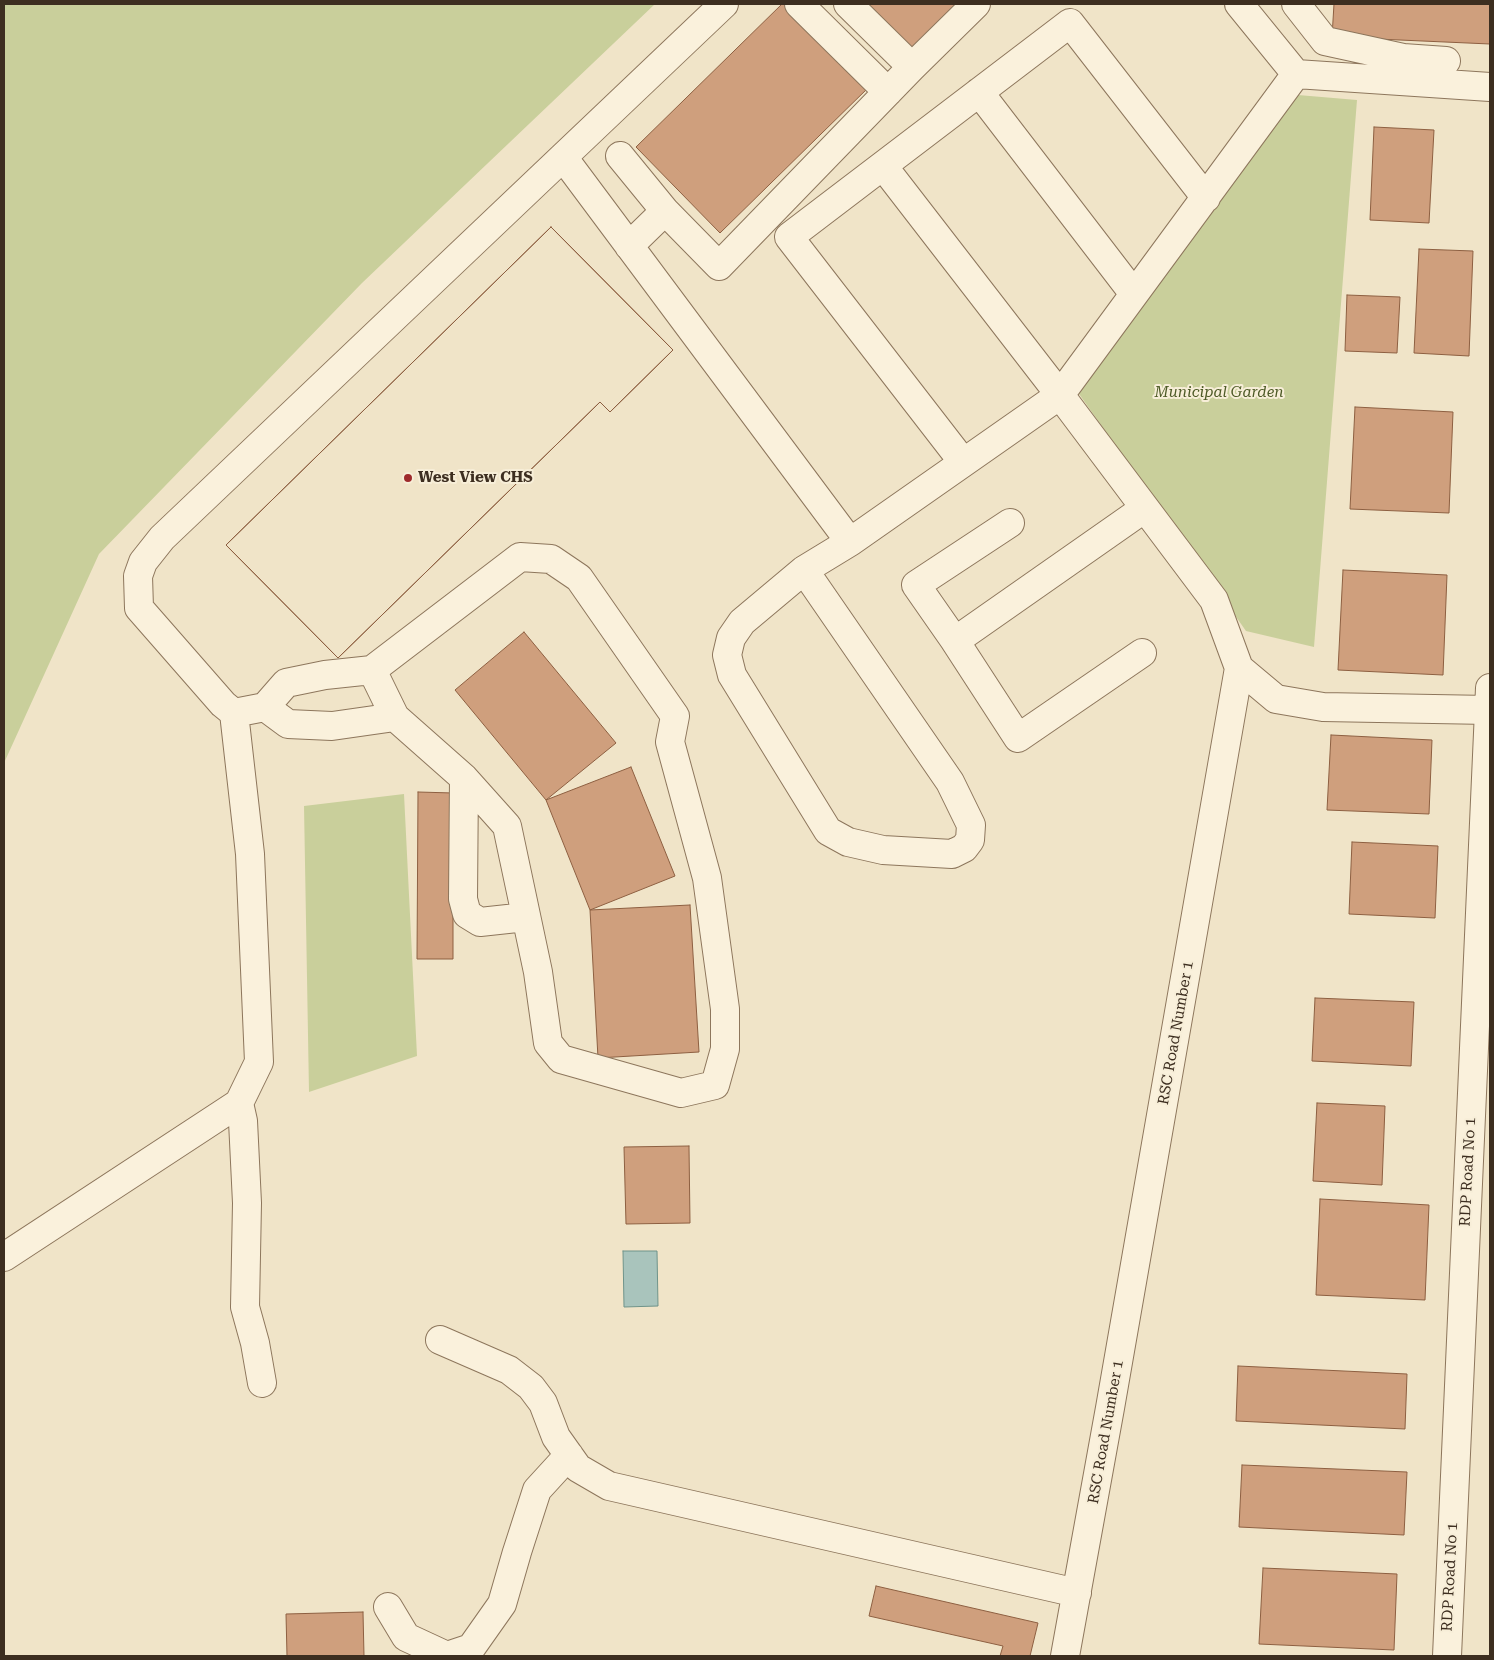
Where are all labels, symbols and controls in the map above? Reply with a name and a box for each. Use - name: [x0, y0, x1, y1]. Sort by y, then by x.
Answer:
- park label: Municipal Garden: [1154, 384, 1284, 402]
- place label: West View CHS: [418, 469, 533, 487]
- marker: West View CHS: [402, 472, 414, 484]
- street label: RSC Road Number 1: [1154, 960, 1198, 1106]
- street label: RDP Road No 1: [1456, 1117, 1480, 1227]
- street label: RSC Road Number 1: [1084, 1359, 1128, 1505]
- street label: RDP Road No 1: [1438, 1522, 1462, 1632]

